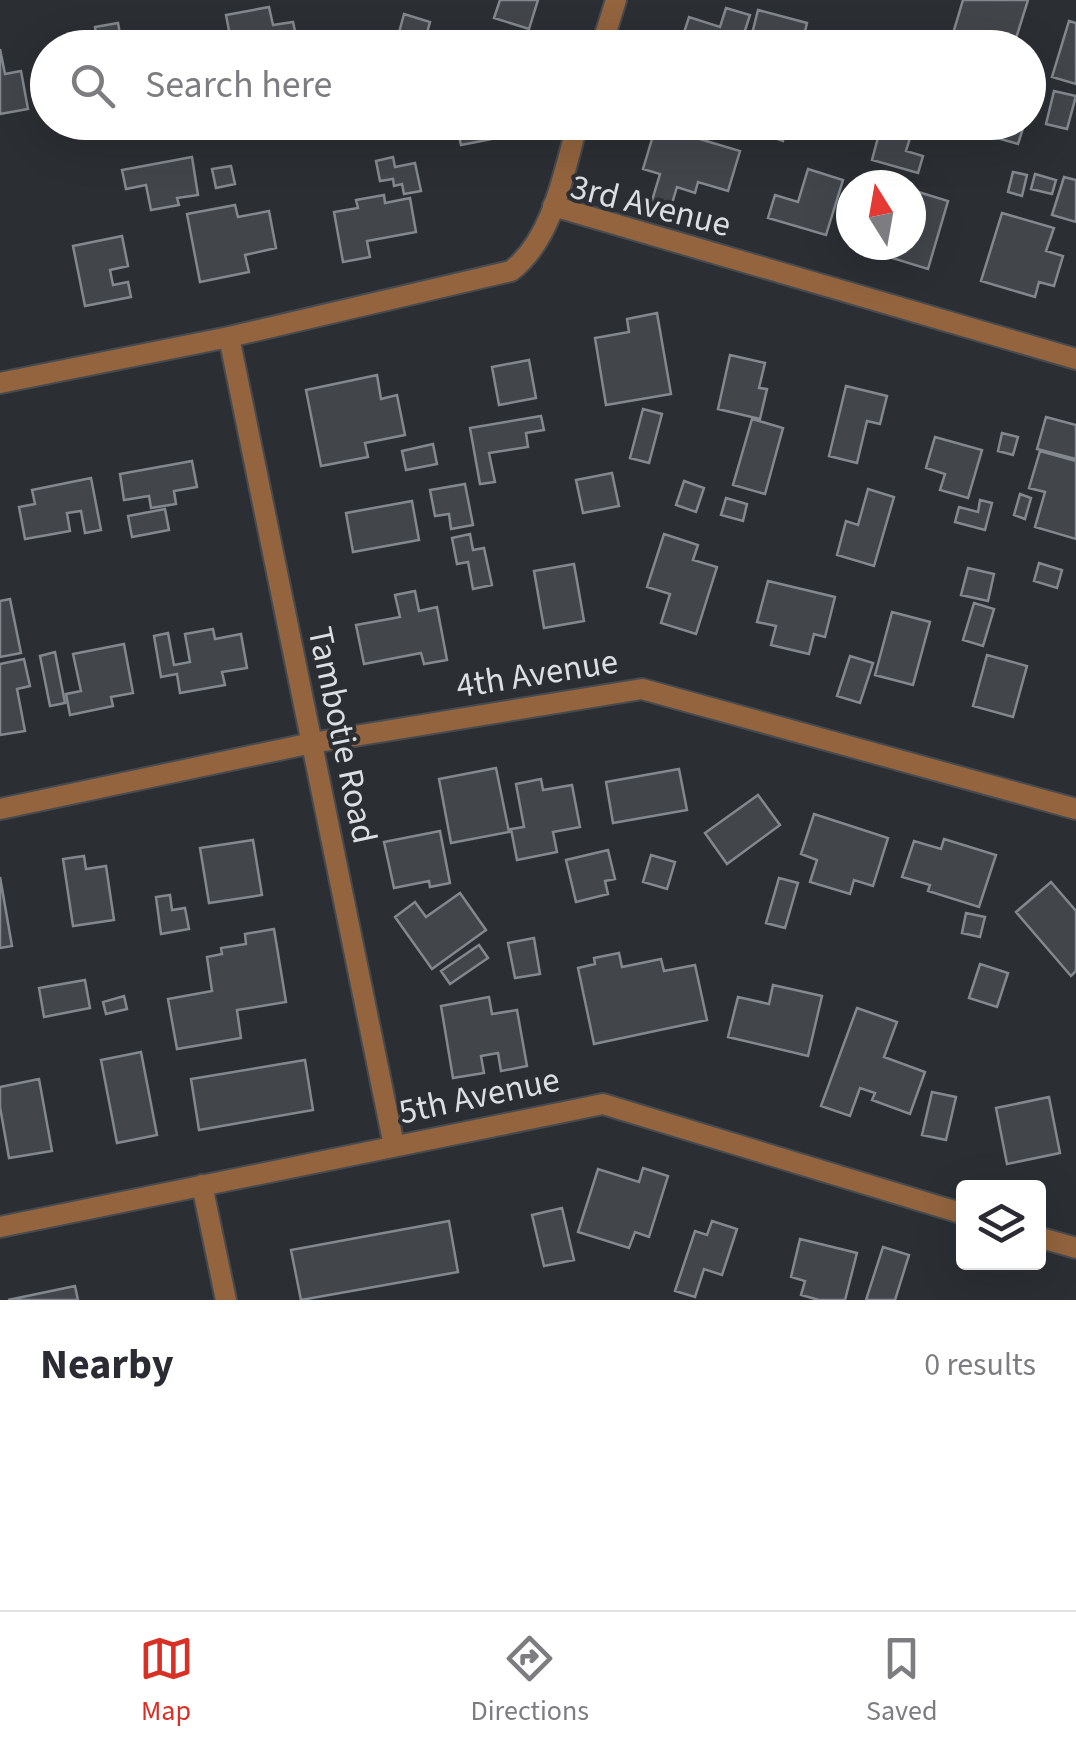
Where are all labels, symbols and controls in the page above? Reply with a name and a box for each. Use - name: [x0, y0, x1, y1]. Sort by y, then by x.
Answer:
- search box: [30, 30, 1046, 140]
- icon: search: [65, 58, 120, 113]
- text: Search here: [145, 58, 332, 112]
- street label: 3rd Avenue: [565, 162, 736, 250]
- north arrow: [836, 170, 926, 260]
- street label: Tambotie Road: [295, 622, 389, 848]
- street label: 4th Avenue: [453, 637, 622, 711]
- street label: 5th Avenue: [394, 1055, 564, 1137]
- map controls: [956, 1180, 1046, 1270]
- button: layers: [956, 1180, 1046, 1270]
- text: Nearby: [40, 1335, 174, 1395]
- text: 0 results: [924, 1342, 1036, 1388]
- tab: Map: [139, 1631, 194, 1731]
- tab: Directions: [471, 1631, 589, 1731]
- tab: Saved: [866, 1631, 937, 1731]

